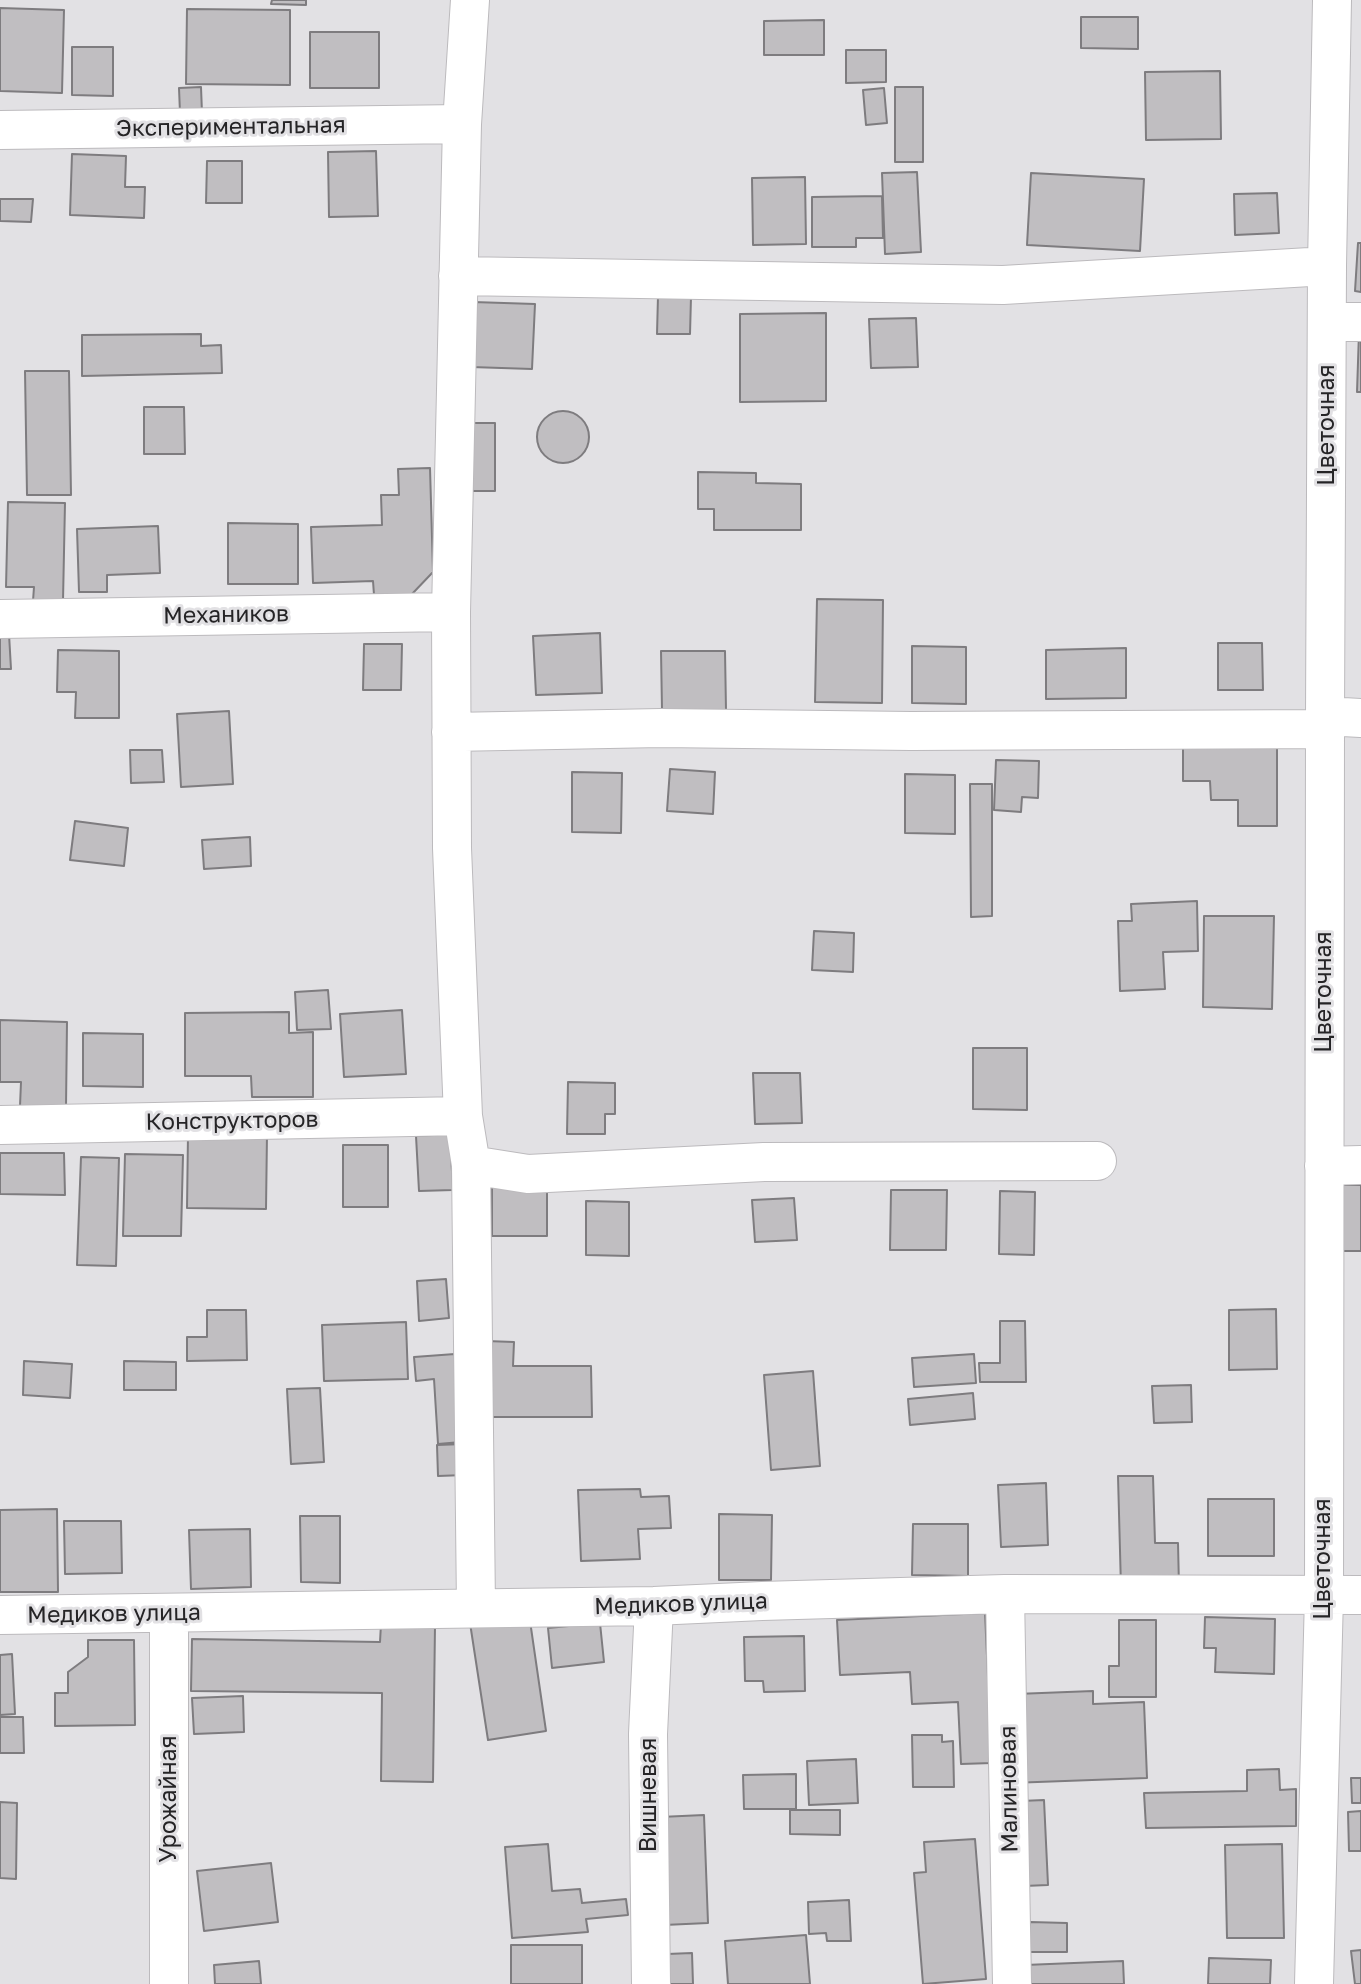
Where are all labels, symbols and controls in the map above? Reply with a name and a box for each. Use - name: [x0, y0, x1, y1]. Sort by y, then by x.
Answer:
- street label: Экспериментальная: [116, 111, 346, 143]
- street label: Цветочная: [1313, 364, 1341, 486]
- street label: Механиков: [163, 600, 289, 630]
- street label: Цветочная: [1310, 931, 1338, 1053]
- street label: Конструкторов: [145, 1106, 319, 1136]
- street label: Цветочная: [1309, 1498, 1337, 1620]
- street label: Медиков улица: [594, 1587, 768, 1621]
- street label: Медиков улица: [27, 1599, 201, 1629]
- street label: Малиновая: [994, 1725, 1024, 1853]
- street label: Урожайная: [155, 1735, 183, 1863]
- street label: Вишневая: [635, 1738, 663, 1852]

